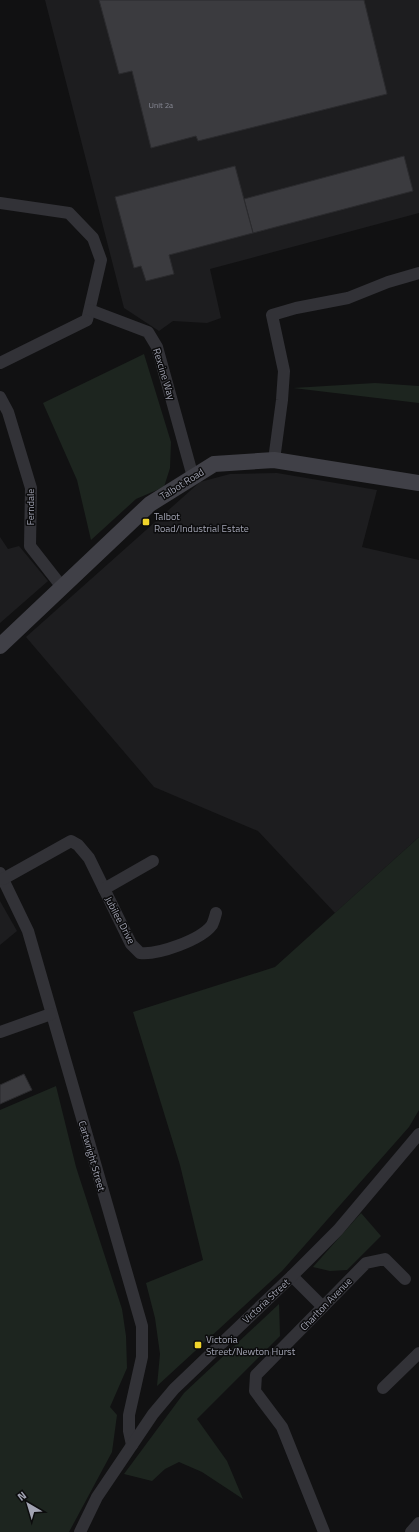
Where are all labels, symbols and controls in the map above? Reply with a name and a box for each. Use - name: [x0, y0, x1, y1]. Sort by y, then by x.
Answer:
- house number: Unit 2a: [149, 99, 173, 111]
- street label: Rexcine Way: [149, 346, 179, 402]
- street label: Talbot Road: [157, 465, 207, 503]
- street label: Ferndale: [23, 489, 38, 525]
- place label: Talbot Road/Industrial Estate: [154, 509, 249, 536]
- marker: Talbot Road/Industrial Estate: [141, 517, 151, 527]
- street label: Jubilee Drive: [101, 893, 139, 947]
- street label: Cartwright Street: [75, 1119, 109, 1193]
- street label: Charlton Avenue: [297, 1274, 355, 1334]
- street label: Victoria Street: [239, 1275, 293, 1327]
- place label: Victoria Street/Newton Hurst: [206, 1332, 296, 1359]
- marker: Victoria Street/Newton Hurst: [193, 1340, 203, 1350]
- north arrow: [8, 1484, 48, 1524]
- text: N: [14, 1487, 30, 1505]

